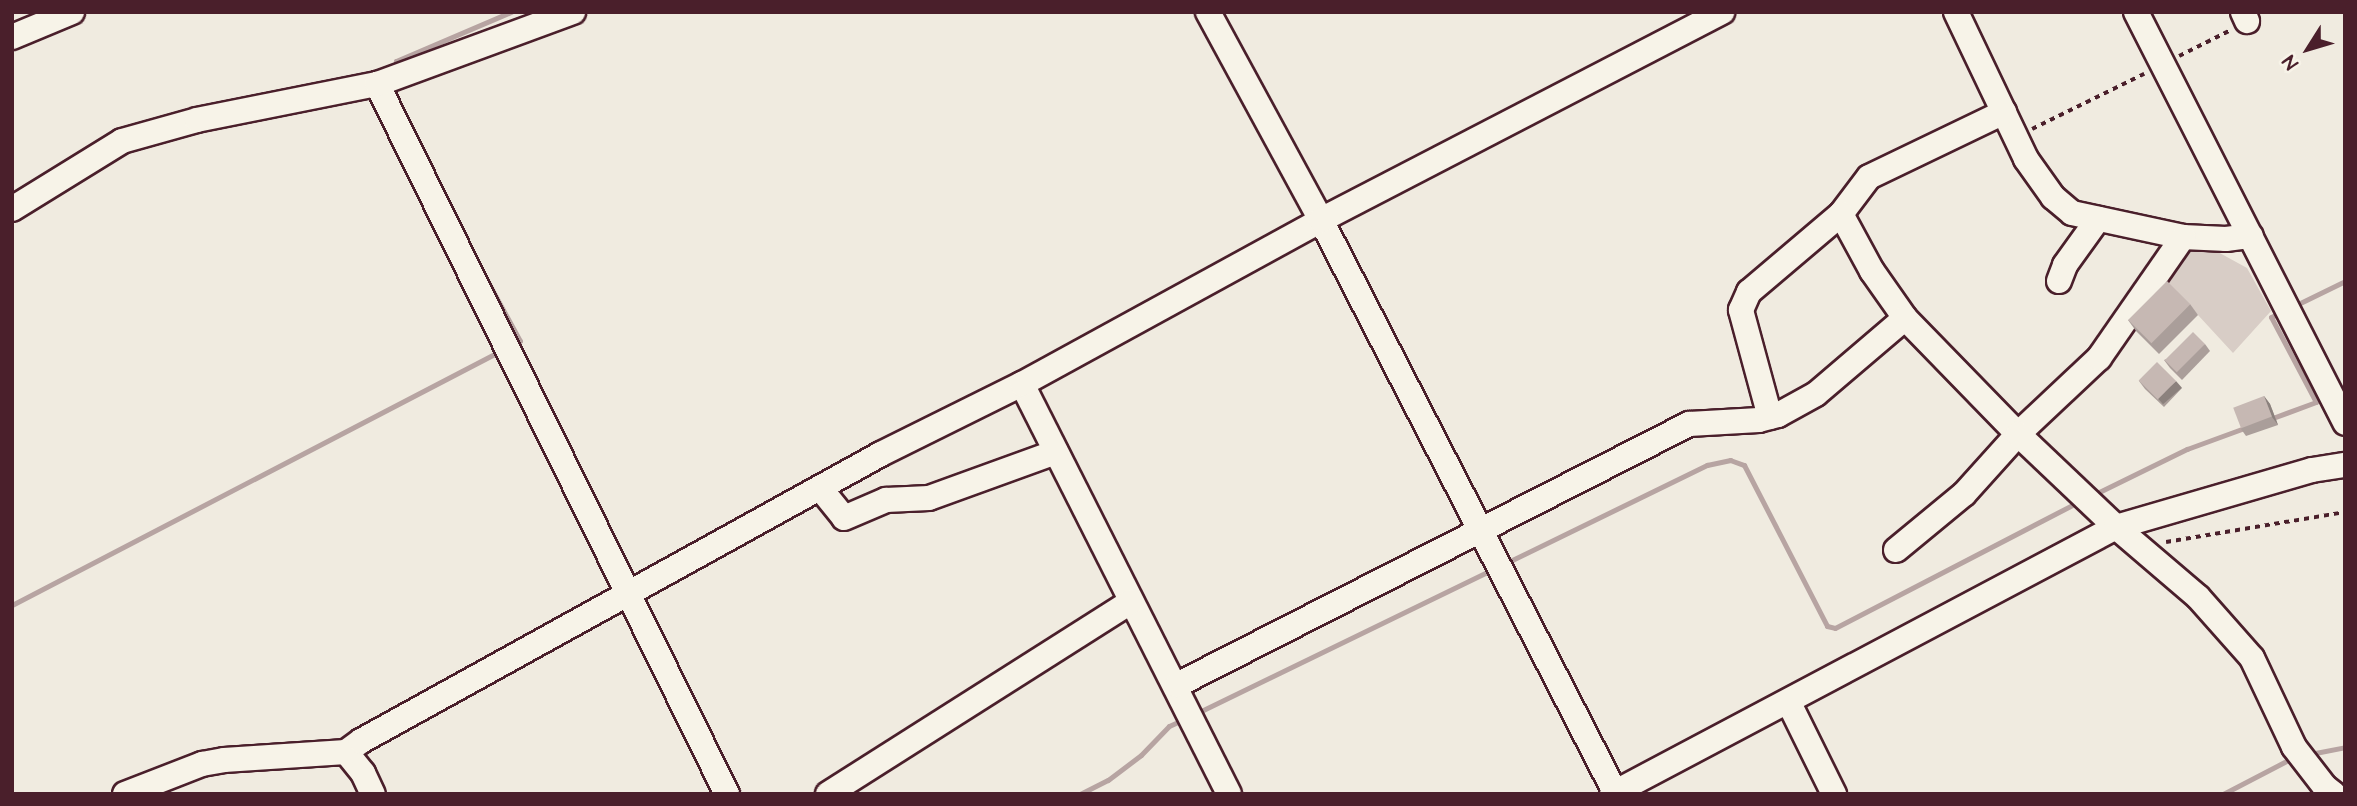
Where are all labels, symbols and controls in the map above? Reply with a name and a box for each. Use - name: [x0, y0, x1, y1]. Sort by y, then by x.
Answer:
- north arrow: [2273, 14, 2343, 84]
- text: N: [2276, 49, 2305, 75]

